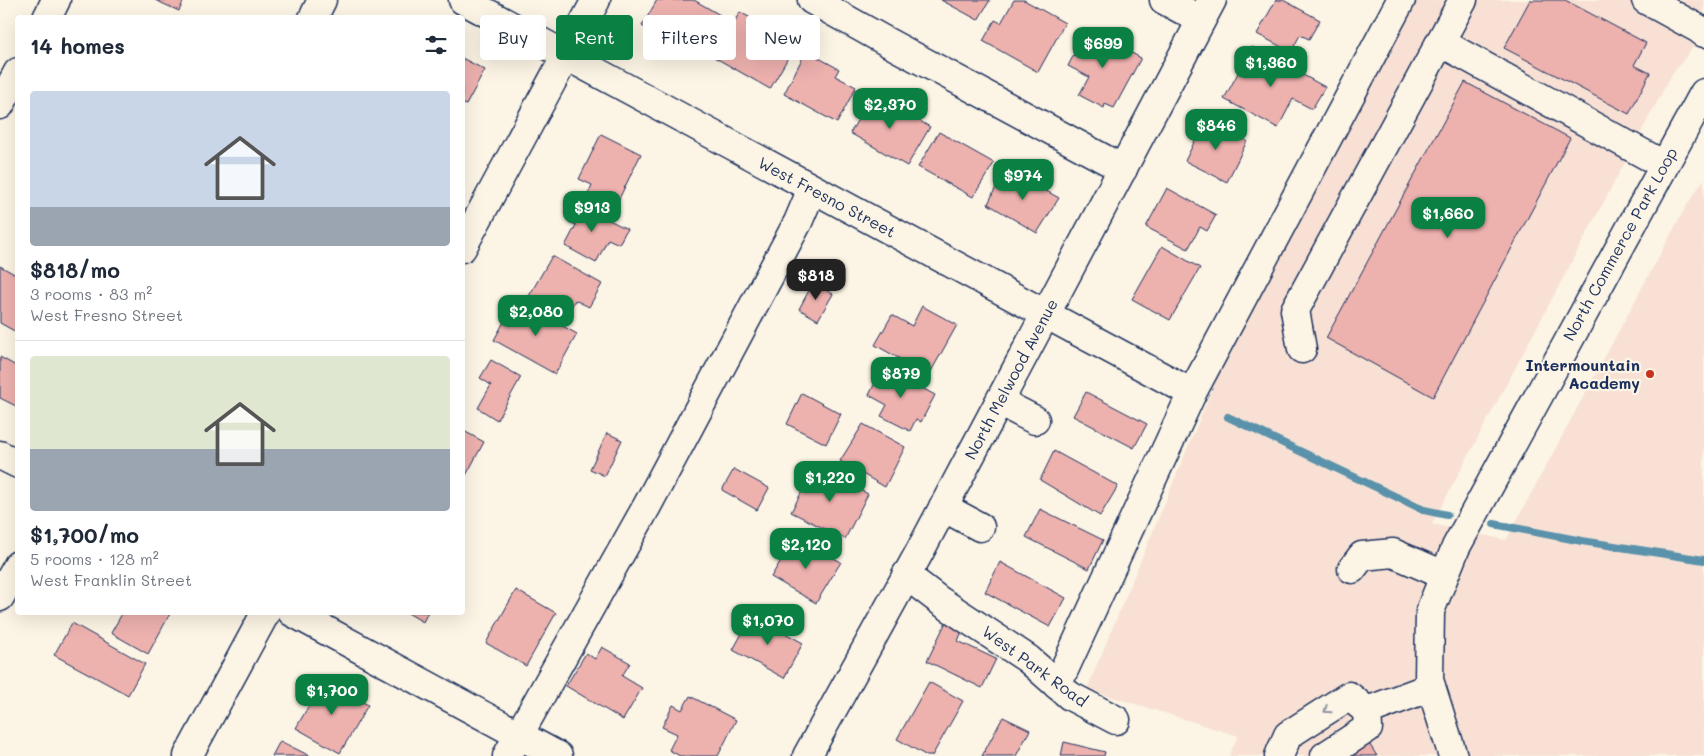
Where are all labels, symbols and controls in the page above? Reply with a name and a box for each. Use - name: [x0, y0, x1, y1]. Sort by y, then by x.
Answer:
- chip: Buy: [480, 15, 546, 60]
- chip: Rent: [556, 15, 633, 60]
- chip: Filters: [643, 15, 736, 60]
- chip: New: [746, 15, 820, 60]
- pin: $699: [1073, 27, 1133, 69]
- icon: filters: [422, 31, 450, 59]
- text: 14 homes: [30, 32, 125, 59]
- text: $699: [1084, 32, 1122, 53]
- pin: $1,360: [1230, 46, 1312, 88]
- text: $1,360: [1245, 51, 1297, 72]
- pin: $2,370: [849, 88, 931, 130]
- text: $2,370: [864, 93, 916, 114]
- pin: $846: [1186, 108, 1246, 151]
- text: $846: [1196, 114, 1236, 135]
- icon: home: [195, 123, 285, 213]
- street label: North Commerce Park Loop: [1558, 143, 1682, 344]
- street label: West Fresno Street: [755, 151, 900, 242]
- pin: $974: [993, 158, 1053, 201]
- text: $974: [1004, 164, 1042, 185]
- pin: $913: [562, 190, 622, 233]
- text: $913: [574, 196, 610, 217]
- pin: $1,660: [1407, 196, 1489, 239]
- text: $1,660: [1422, 202, 1474, 223]
- text: $818/mo: [30, 256, 120, 283]
- pin: $818: [786, 258, 846, 301]
- text: $818: [798, 264, 834, 285]
- text: 3 rooms · 83 m²: [30, 283, 152, 304]
- pin: $2,080: [495, 294, 577, 337]
- street label: North Melwood Avenue: [959, 295, 1062, 463]
- text: $2,080: [509, 300, 563, 321]
- text: West Fresno Street: [30, 304, 183, 325]
- place label: Intermountain Academy: [1525, 354, 1640, 393]
- pin: $879: [871, 356, 931, 399]
- text: $879: [882, 362, 920, 383]
- marker: Intermountain Academy: [1644, 368, 1656, 380]
- icon: home: [195, 389, 285, 479]
- pin: $1,220: [789, 460, 871, 503]
- text: $1,220: [805, 466, 855, 487]
- text: $1,700/mo: [30, 521, 139, 548]
- pin: $2,120: [765, 528, 847, 570]
- text: $2,120: [781, 533, 831, 554]
- text: 5 rooms · 128 m²: [30, 548, 159, 569]
- text: West Franklin Street: [30, 569, 192, 590]
- pin: $1,070: [727, 604, 809, 646]
- text: $1,070: [742, 609, 794, 630]
- street label: West Park Road: [979, 620, 1092, 711]
- pin: $1,700: [291, 674, 373, 716]
- text: $1,700: [306, 679, 358, 700]
- one-way arrow: [1323, 704, 1332, 714]

